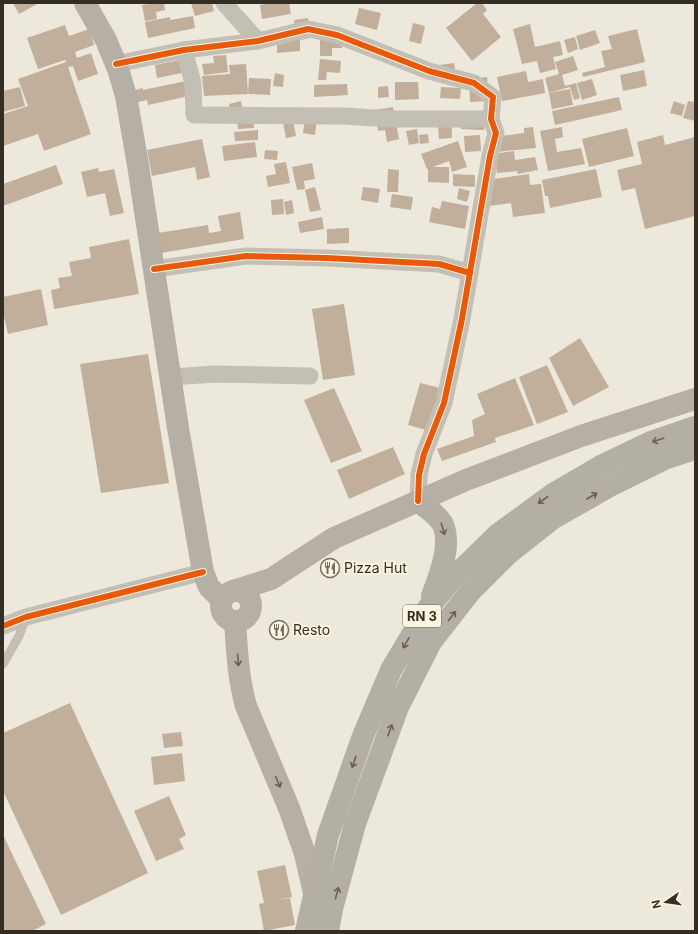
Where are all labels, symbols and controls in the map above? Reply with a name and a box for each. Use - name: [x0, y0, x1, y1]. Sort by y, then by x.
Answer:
- one-way arrow: [652, 436, 664, 444]
- one-way arrow: [586, 492, 598, 500]
- one-way arrow: [538, 496, 549, 505]
- one-way arrow: [440, 523, 447, 536]
- restaurant icon: Pizza Hut: [319, 557, 341, 579]
- place label: Pizza Hut: [344, 559, 407, 576]
- road number: RN 3: [403, 605, 441, 627]
- one-way arrow: [447, 611, 456, 622]
- restaurant icon: Resto: [268, 619, 290, 641]
- place label: Resto: [293, 621, 330, 638]
- one-way arrow: [402, 637, 410, 649]
- one-way arrow: [234, 653, 241, 666]
- one-way arrow: [386, 724, 394, 736]
- one-way arrow: [350, 755, 357, 768]
- one-way arrow: [275, 776, 282, 788]
- north arrow: [646, 882, 686, 922]
- one-way arrow: [334, 887, 341, 900]
- text: N: [648, 899, 664, 910]

